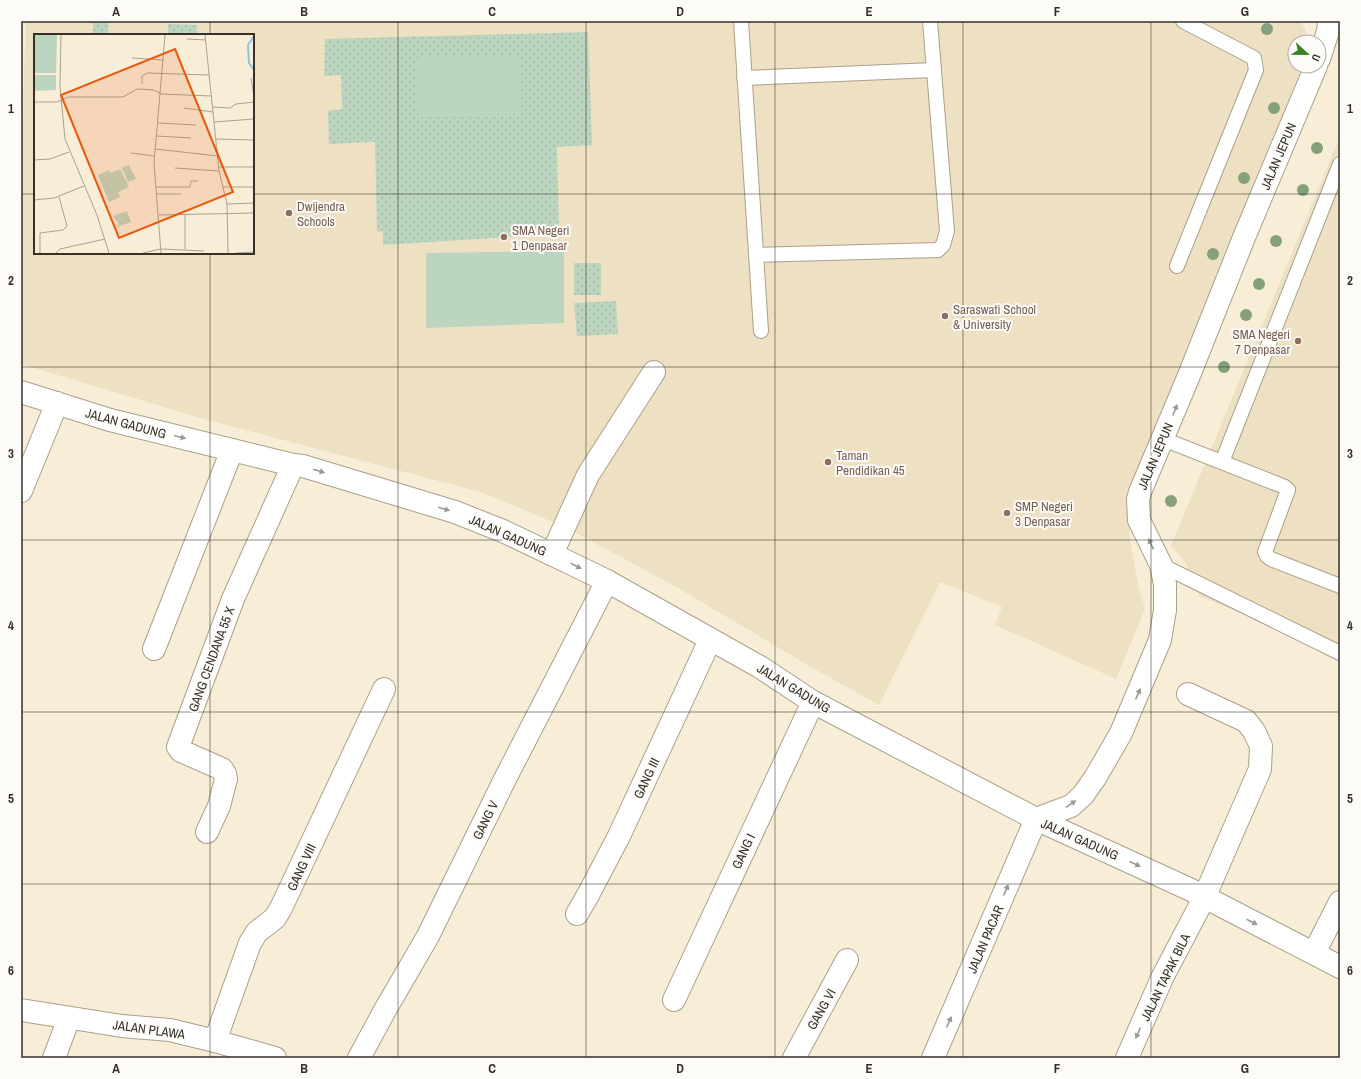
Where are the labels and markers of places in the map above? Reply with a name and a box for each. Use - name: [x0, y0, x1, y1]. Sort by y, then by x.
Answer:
- place label: Dwijendra Schools: [297, 198, 345, 230]
- marker: Dwijendra Schools: [284, 208, 294, 218]
- place label: SMA Negeri 1 Denpasar: [512, 222, 570, 254]
- marker: SMA Negeri 1 Denpasar: [499, 232, 509, 242]
- place label: Saraswati School & University: [953, 301, 1036, 333]
- marker: Saraswati School & University: [940, 311, 950, 321]
- place label: SMA Negeri 7 Denpasar: [1233, 326, 1290, 358]
- marker: SMA Negeri 7 Denpasar: [1293, 336, 1303, 346]
- place label: Taman Pendidikan 45: [836, 447, 905, 479]
- marker: Taman Pendidikan 45: [823, 457, 833, 467]
- place label: SMP Negeri 3 Denpasar: [1015, 498, 1073, 530]
- marker: SMP Negeri 3 Denpasar: [1002, 508, 1012, 518]

